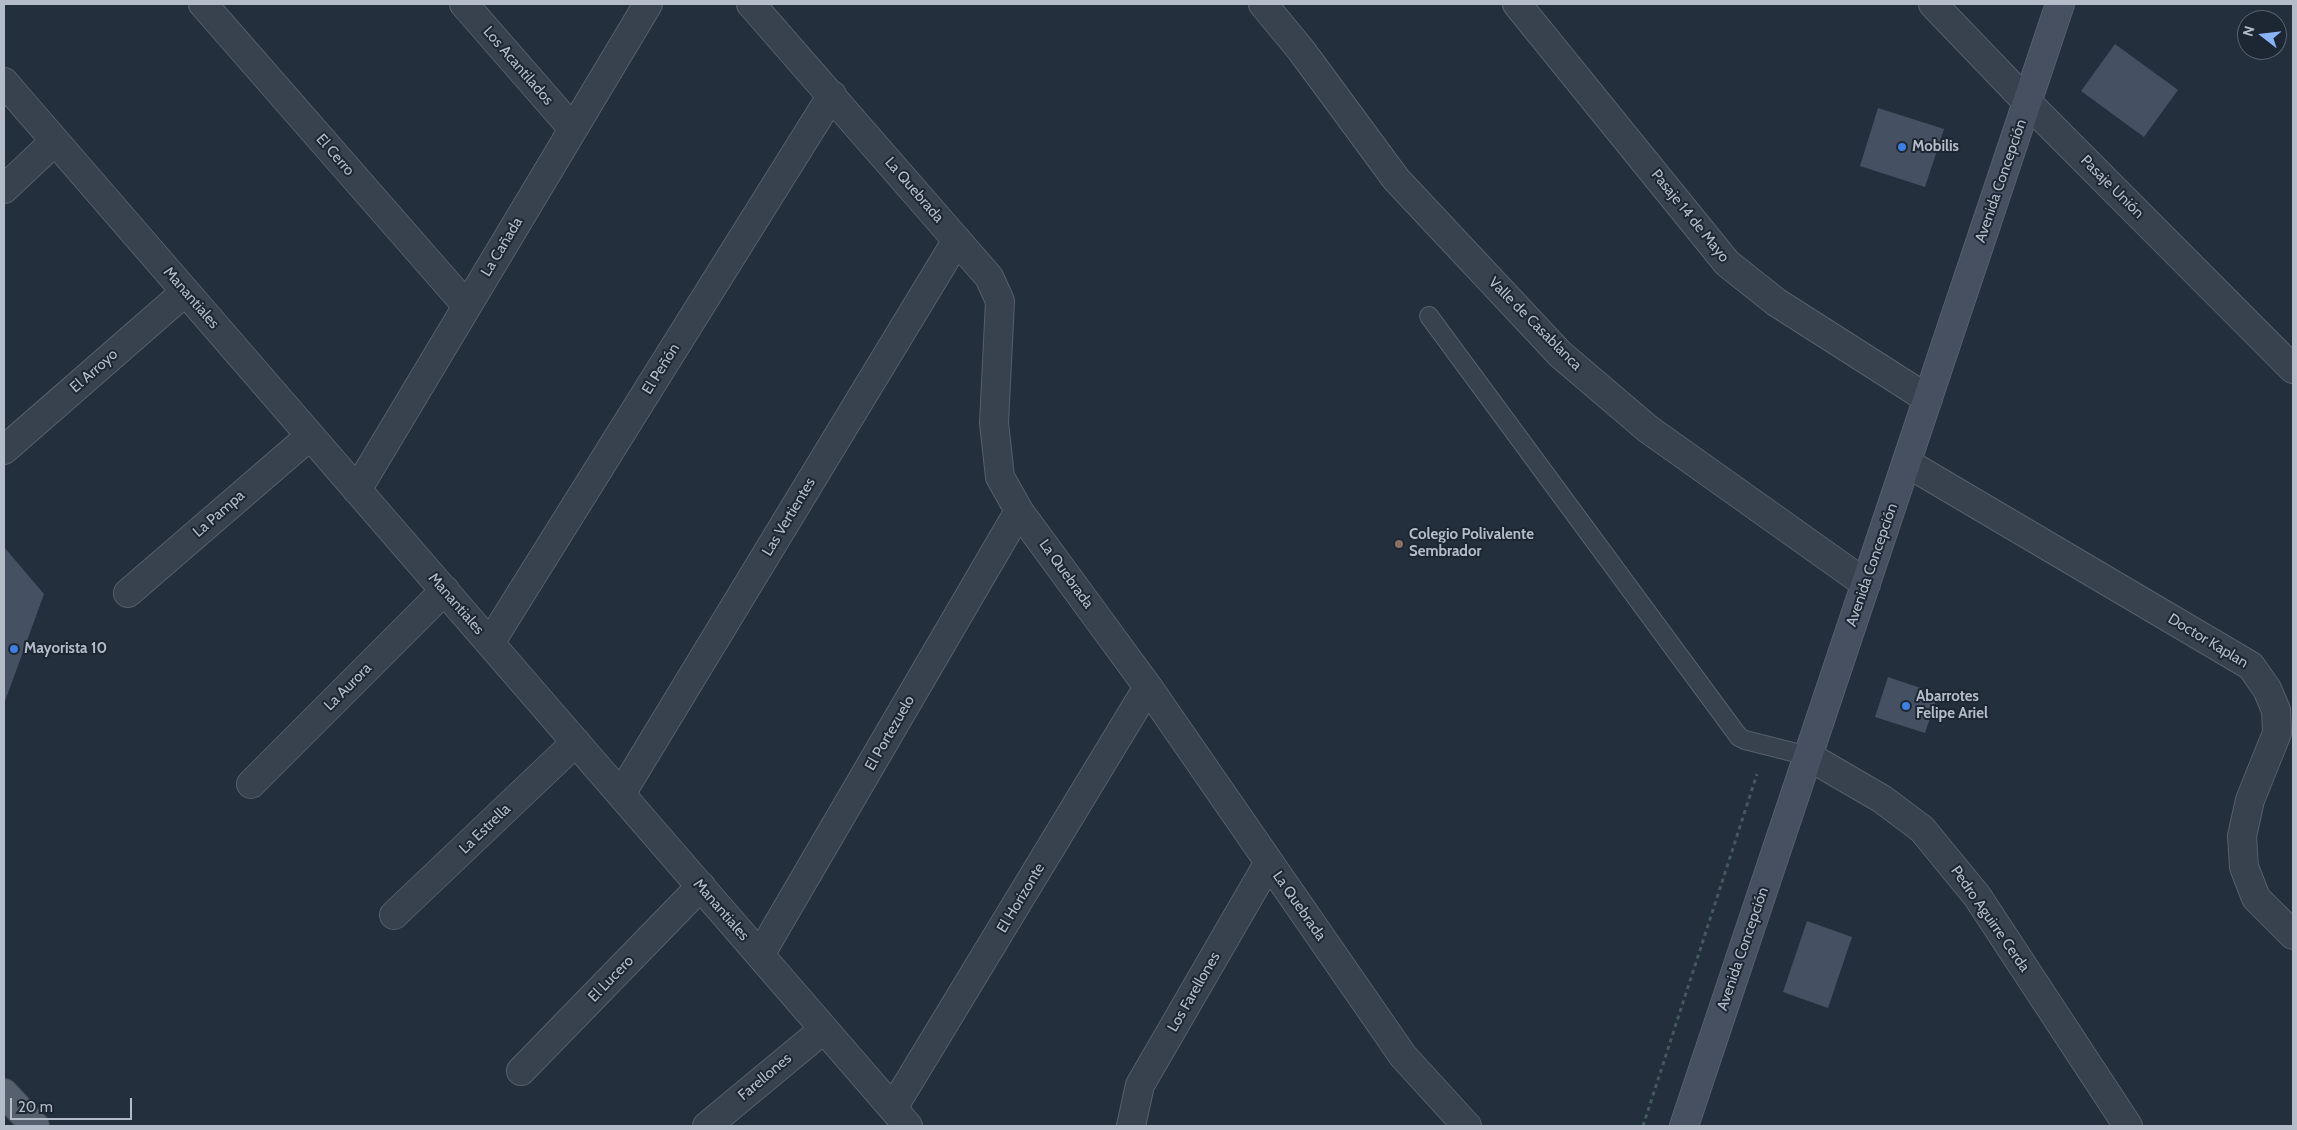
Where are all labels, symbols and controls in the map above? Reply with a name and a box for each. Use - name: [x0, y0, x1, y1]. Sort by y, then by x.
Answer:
- north arrow: [2237, 10, 2287, 60]
- street label: Los Acantilados: [479, 23, 557, 109]
- text: N: [2239, 24, 2259, 38]
- street label: Avenida Concepción: [1971, 117, 2031, 245]
- street label: El Cerro: [312, 130, 358, 180]
- place label: Mobilis: [1912, 138, 1959, 156]
- marker: Mobilis: [1896, 141, 1908, 153]
- street label: Pasaje Unión: [2077, 152, 2147, 222]
- street label: La Quebrada: [881, 154, 947, 226]
- street label: Pasaje 14 de Mayo: [1647, 166, 1733, 266]
- street label: La Cañada: [477, 214, 527, 280]
- street label: Manantiales: [159, 263, 223, 333]
- street label: Valle de Casablanca: [1485, 274, 1585, 374]
- street label: El Peñón: [638, 340, 684, 398]
- street label: El Arroyo: [66, 345, 122, 397]
- street label: Las Vertientes: [759, 475, 819, 559]
- street label: La Pampa: [190, 487, 248, 541]
- street label: Avenida Concepción: [1842, 501, 1902, 629]
- place label: Colegio Polivalente Sembrador: [1409, 526, 1534, 561]
- street label: La Quebrada: [1035, 536, 1097, 612]
- marker: Colegio Polivalente Sembrador: [1393, 538, 1405, 550]
- street label: Manantiales: [424, 569, 488, 639]
- street label: Doctor Kaplan: [2165, 610, 2251, 672]
- place label: Mayorista 10: [24, 640, 107, 658]
- marker: Mayorista 10: [8, 643, 20, 655]
- street label: La Aurora: [321, 660, 375, 714]
- place label: Abarrotes Felipe Ariel: [1916, 688, 1988, 723]
- street label: El Portezuelo: [861, 692, 919, 774]
- marker: Abarrotes Felipe Ariel: [1900, 700, 1912, 712]
- street label: La Estrella: [456, 800, 514, 858]
- street label: El Horizonte: [993, 860, 1049, 936]
- street label: Pedro Aguirre Cerda: [1947, 863, 2033, 975]
- street label: La Quebrada: [1268, 868, 1330, 944]
- street label: Manantiales: [689, 875, 753, 945]
- street label: Avenida Concepción: [1713, 885, 1773, 1013]
- street label: Los Farellones: [1164, 949, 1224, 1035]
- street label: El Lucero: [584, 952, 638, 1006]
- street label: Farellones: [735, 1050, 795, 1104]
- scale bar: [12, 1088, 135, 1120]
- text: 20 m: [18, 1098, 53, 1116]

